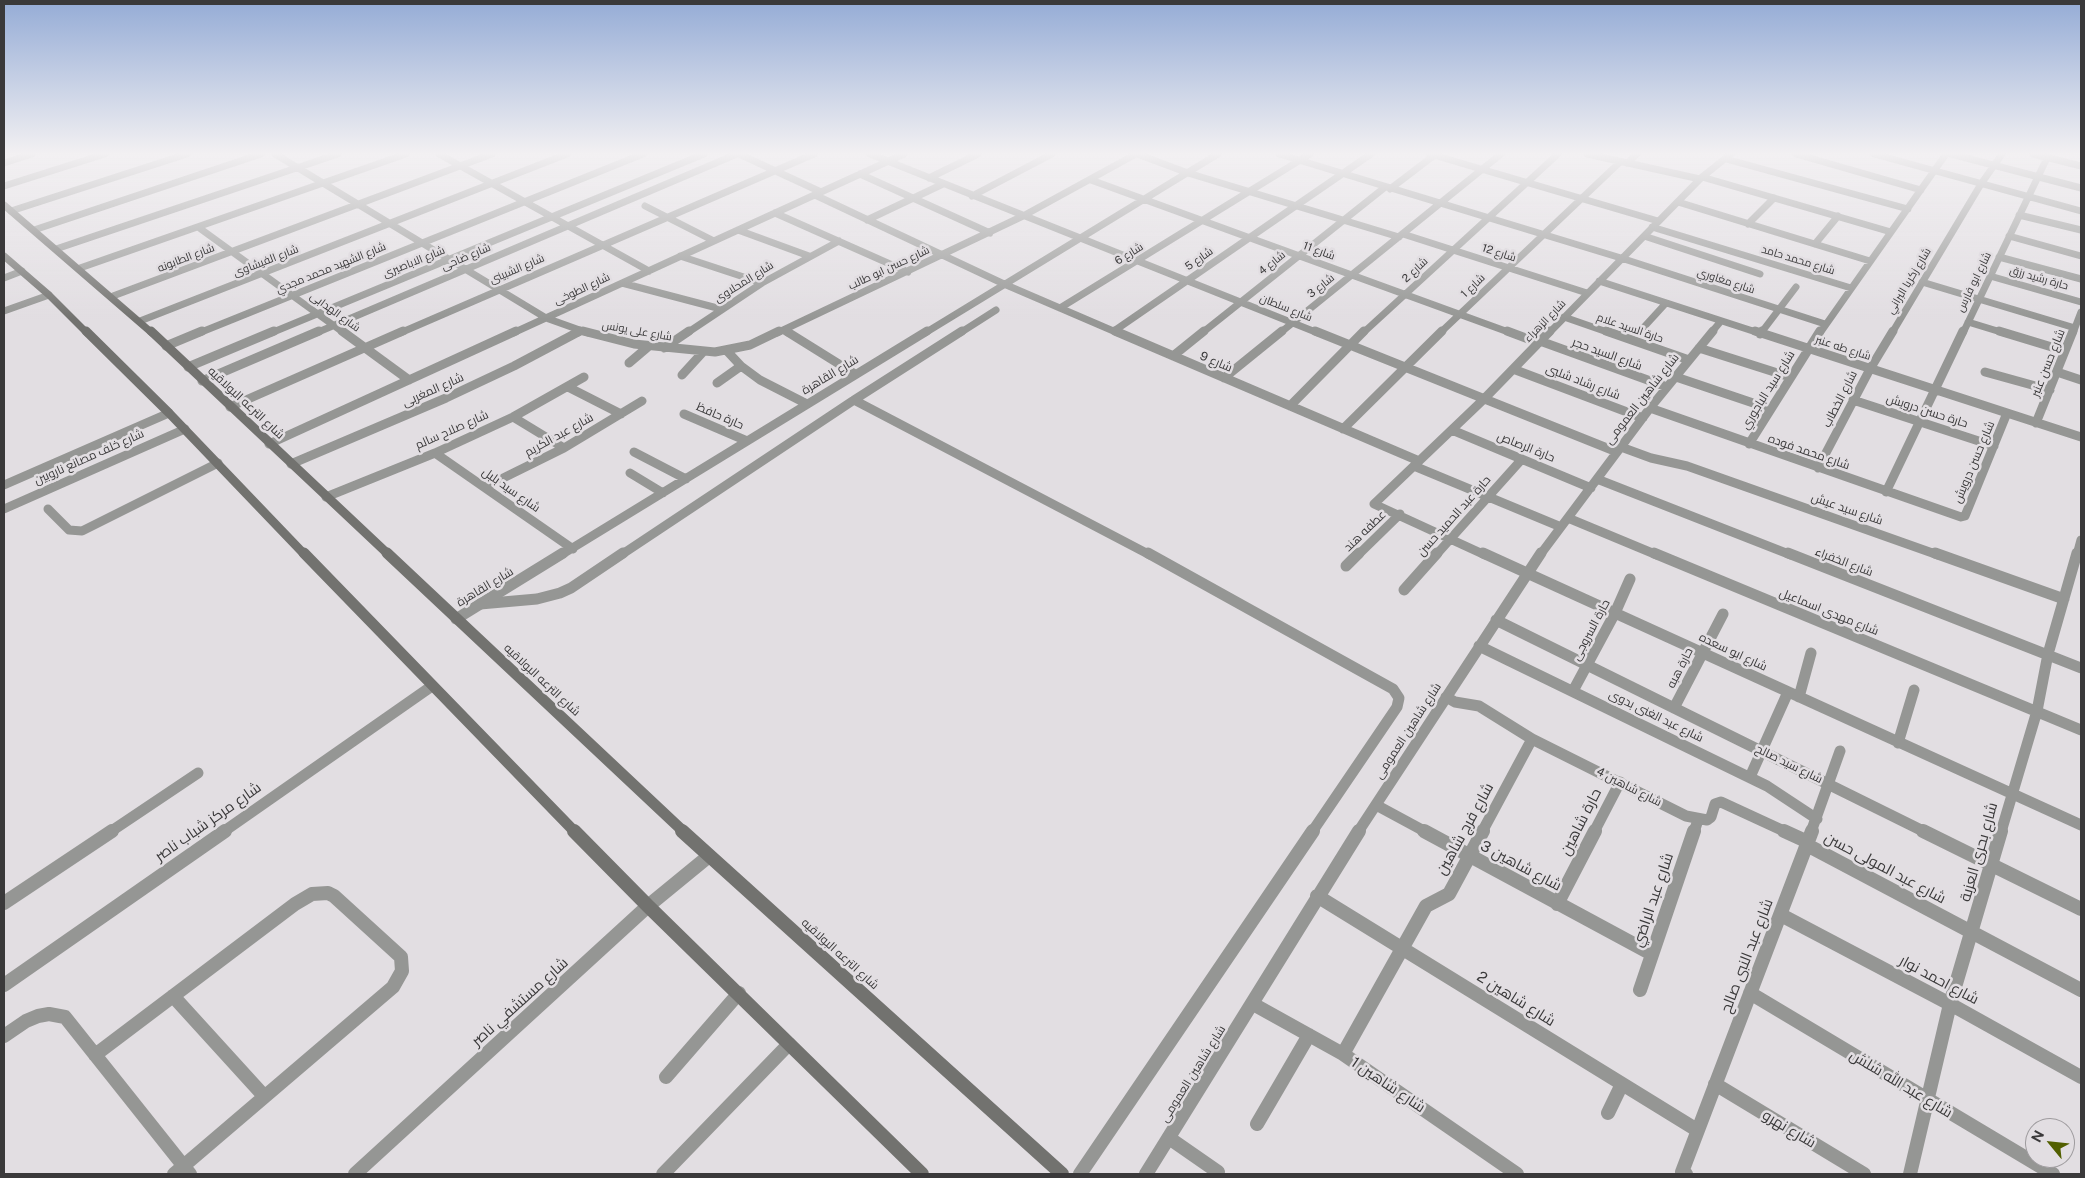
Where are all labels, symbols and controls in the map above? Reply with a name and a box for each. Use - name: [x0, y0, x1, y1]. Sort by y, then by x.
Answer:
- street label: شارع 11: [1301, 239, 1337, 263]
- street label: شارع الشهيد محمد مجدي: [274, 240, 388, 296]
- street label: شارع 6: [1112, 240, 1146, 268]
- street label: شارع الطابونه: [156, 241, 216, 275]
- street label: شارع ضاحى: [439, 241, 493, 273]
- street label: شارع 12: [1480, 241, 1518, 265]
- street label: شارع الفيشاوى: [232, 243, 300, 279]
- street label: شارع حسن ابو طالب: [846, 243, 932, 293]
- street label: شارع محمد حامد: [1760, 243, 1836, 277]
- street label: شارع الاباصيرى: [381, 244, 447, 280]
- street label: شارع 5: [1183, 245, 1215, 273]
- street label: شارع زكريا البراني: [1884, 245, 1934, 317]
- street label: شارع 4: [1256, 248, 1288, 278]
- street label: شارع ابو فارس: [1954, 250, 1994, 314]
- street label: شارع الشبينى: [488, 252, 546, 286]
- street label: شارع 2: [1399, 255, 1431, 285]
- street label: شارع المحلاوى: [712, 259, 776, 305]
- street label: حارة رشيد رزق: [2008, 263, 2070, 293]
- street label: شارع مغاوري: [1695, 265, 1757, 297]
- street label: شارع الطوخى: [552, 270, 612, 308]
- street label: شارع 3: [1305, 271, 1337, 301]
- street label: شارع 1: [1458, 271, 1488, 301]
- street label: شارع الهدابى: [307, 289, 363, 335]
- street label: شارع سلطان: [1258, 292, 1314, 324]
- street label: شارع الزهراء: [1521, 297, 1569, 345]
- street label: حارة السيد علام: [1595, 310, 1665, 346]
- street label: شارع على يونس: [601, 318, 673, 344]
- street label: شارع حسن عنبر: [2028, 327, 2068, 399]
- street label: شارع طه عنبر: [1814, 333, 1872, 363]
- street label: شارع السيد حجر: [1570, 335, 1644, 373]
- street label: شارع سيد الباجوري: [1738, 348, 1798, 432]
- street label: شارع 9: [1198, 349, 1234, 375]
- street label: شارع شاهين العمومى: [1602, 351, 1682, 447]
- street label: شارع القاهرة: [799, 352, 861, 398]
- street label: شارع رشاد شلبى: [1544, 361, 1622, 403]
- street label: شارع الترعه البولاقيه: [205, 364, 287, 442]
- street label: شارع الخطاب: [1820, 368, 1860, 430]
- street label: شارع المغربى: [400, 370, 466, 410]
- street label: حارة حسن درويش: [1884, 391, 1970, 431]
- street label: حارة حافظ: [694, 400, 746, 432]
- street label: شارع صلاح سالم: [413, 407, 491, 453]
- street label: شارع عبد الكريم: [522, 410, 596, 460]
- street label: شارع حسن درويش: [1950, 419, 1998, 505]
- street label: شارع خلف مصانع ناروبين: [32, 426, 146, 488]
- street label: حارة الرصاص: [1495, 429, 1557, 465]
- street label: شارع محمد فوده: [1766, 431, 1852, 473]
- street label: شارع سيد بلبل: [479, 465, 543, 515]
- street label: حارة عبد الحميد حسن: [1414, 473, 1494, 559]
- street label: شارع سيد عيش: [1809, 490, 1885, 528]
- street label: عطفه هند: [1341, 507, 1389, 555]
- street label: شارع الخفراء: [1813, 544, 1875, 580]
- street label: شارع القاهرة: [454, 564, 516, 610]
- street label: شارع مهدى اسماعيل: [1777, 586, 1881, 638]
- street label: حارة السروجى: [1569, 597, 1613, 663]
- street label: شارع ابو سعده: [1697, 630, 1769, 674]
- street label: شارع الترعه البولاقيه: [501, 641, 583, 719]
- street label: حارة هبه: [1664, 645, 1696, 691]
- street label: شارع شاهين العمومى: [1372, 680, 1444, 782]
- street label: شارع عبد الغنى بدوى: [1606, 687, 1706, 745]
- street label: شارع سيد صالح: [1753, 741, 1825, 787]
- street label: شارع شاهين 4: [1594, 764, 1664, 810]
- street label: شارع مركز شباب ناصر: [151, 779, 265, 865]
- street label: شارع فرج شاهين: [1432, 780, 1498, 878]
- street label: حارة شاهين: [1556, 785, 1606, 859]
- street label: شارع بحرى العزبة: [1956, 800, 2002, 904]
- street label: شارع عبد المولى حسن: [1821, 828, 1949, 908]
- street label: شارع شاهين 3: [1477, 837, 1565, 895]
- street label: شارع عبد الراضي: [1629, 851, 1677, 949]
- street label: شارع عبد النبى صالح: [1717, 896, 1777, 1016]
- street label: شارع الترعه البولاقيه: [798, 915, 882, 993]
- street label: شارع احمد نوار: [1896, 952, 1982, 1008]
- street label: شارع مستشفي ناصر: [468, 954, 572, 1050]
- street label: شارع شاهين 2: [1474, 968, 1558, 1030]
- street label: شارع شاهين العمومى: [1157, 1023, 1229, 1125]
- street label: شارع عبد الله شلش: [1846, 1046, 1956, 1122]
- street label: شارع شاهين 1: [1347, 1053, 1429, 1117]
- street label: شارع نهرو: [1759, 1106, 1819, 1152]
- north arrow: [2025, 1118, 2075, 1168]
- text: N: [2028, 1128, 2047, 1145]

